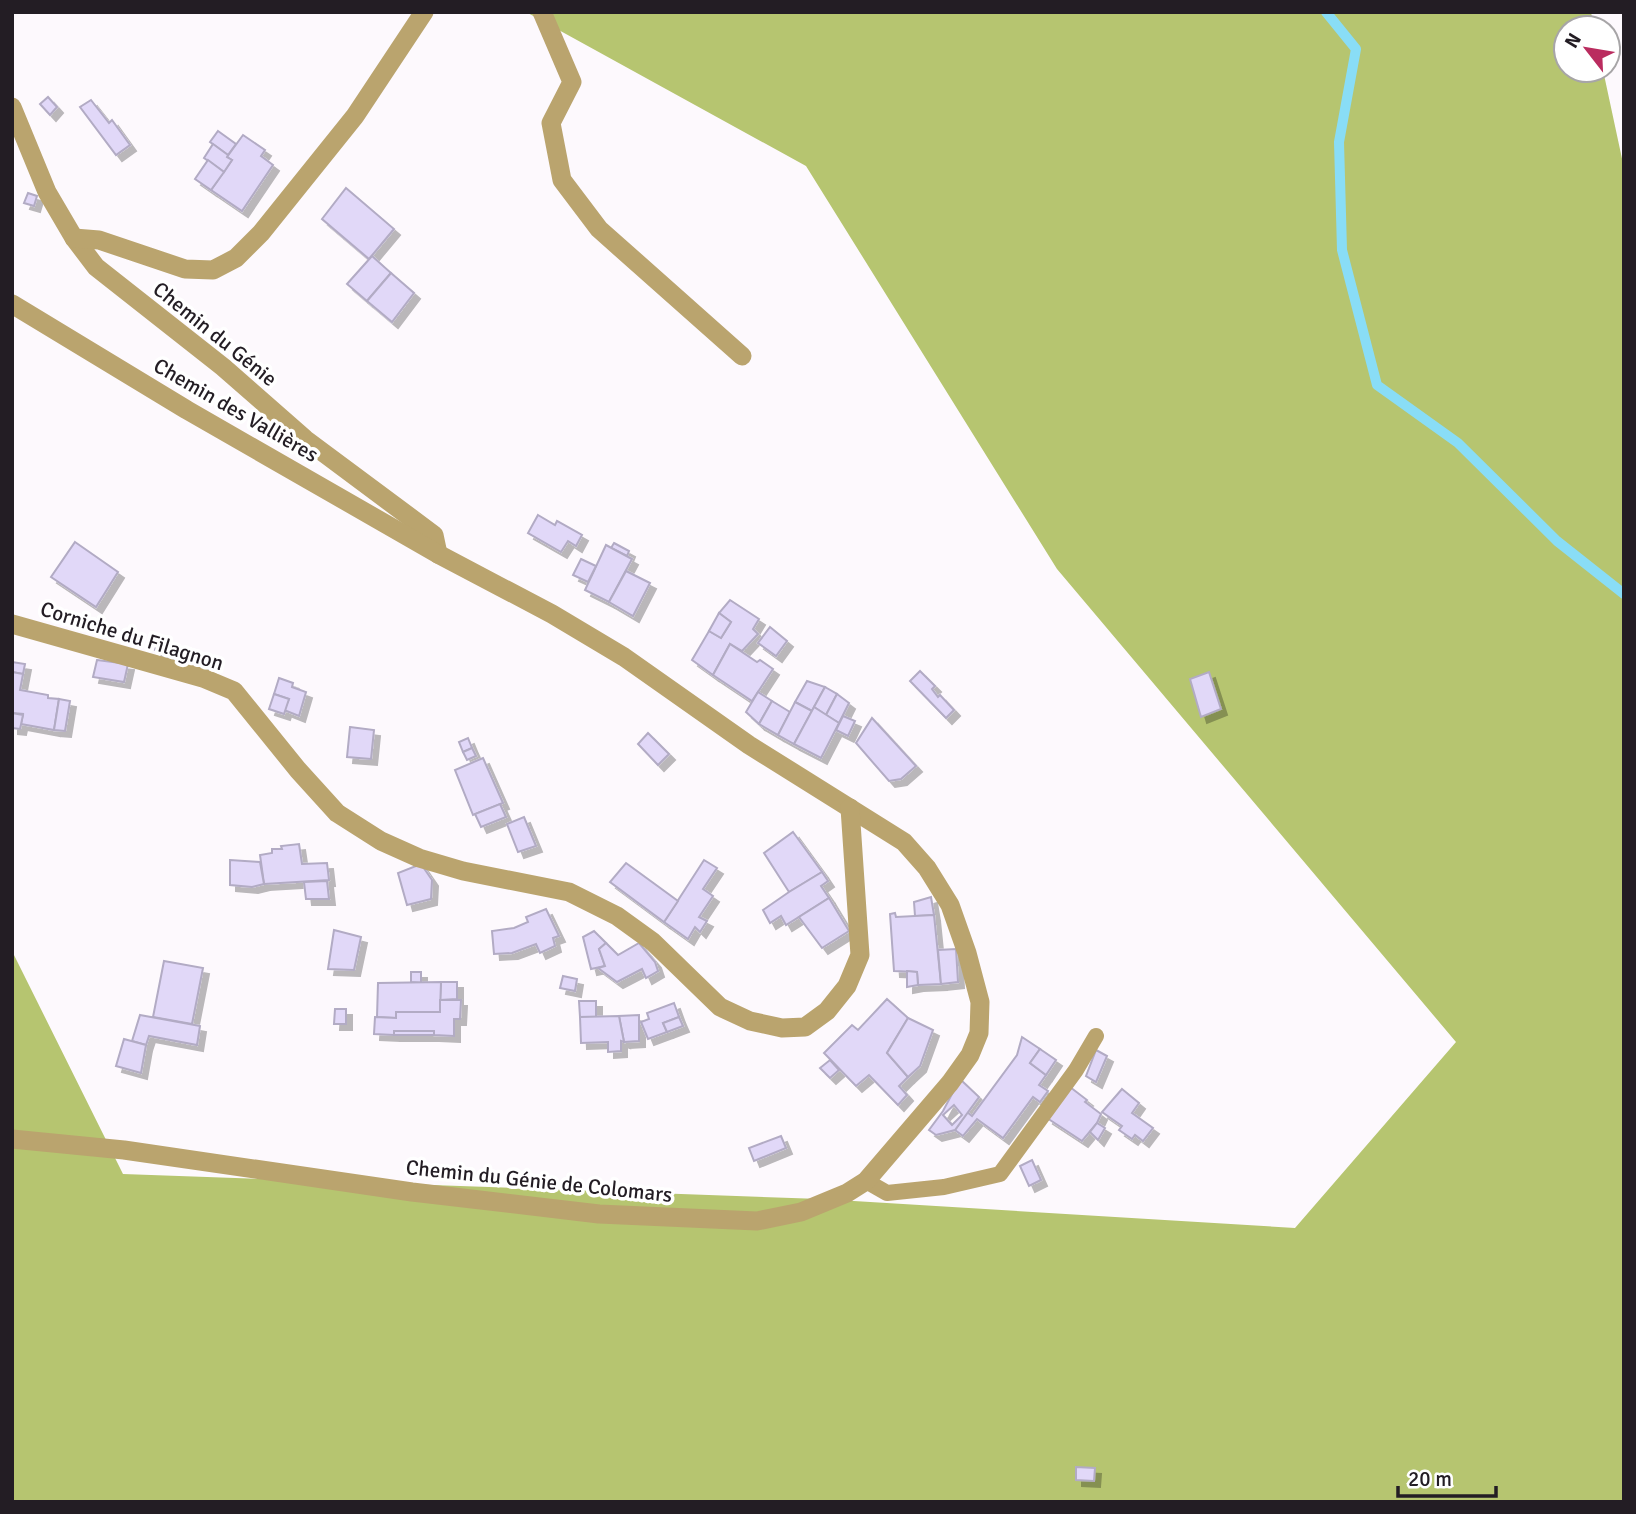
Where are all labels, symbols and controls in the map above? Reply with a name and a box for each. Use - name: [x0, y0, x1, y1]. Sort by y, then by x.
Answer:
- north arrow: [1552, 14, 1622, 84]
- text: N: [1560, 29, 1587, 53]
- street label: Chemin du Génie: [148, 276, 282, 392]
- street label: Chemin des Vallières: [149, 352, 323, 468]
- street label: Corniche du Filagnon: [37, 596, 227, 676]
- street label: Chemin du Génie de Colomars: [405, 1154, 673, 1208]
- scale bar: [1398, 1454, 1496, 1498]
- text: 20 m: [1408, 1466, 1452, 1492]

